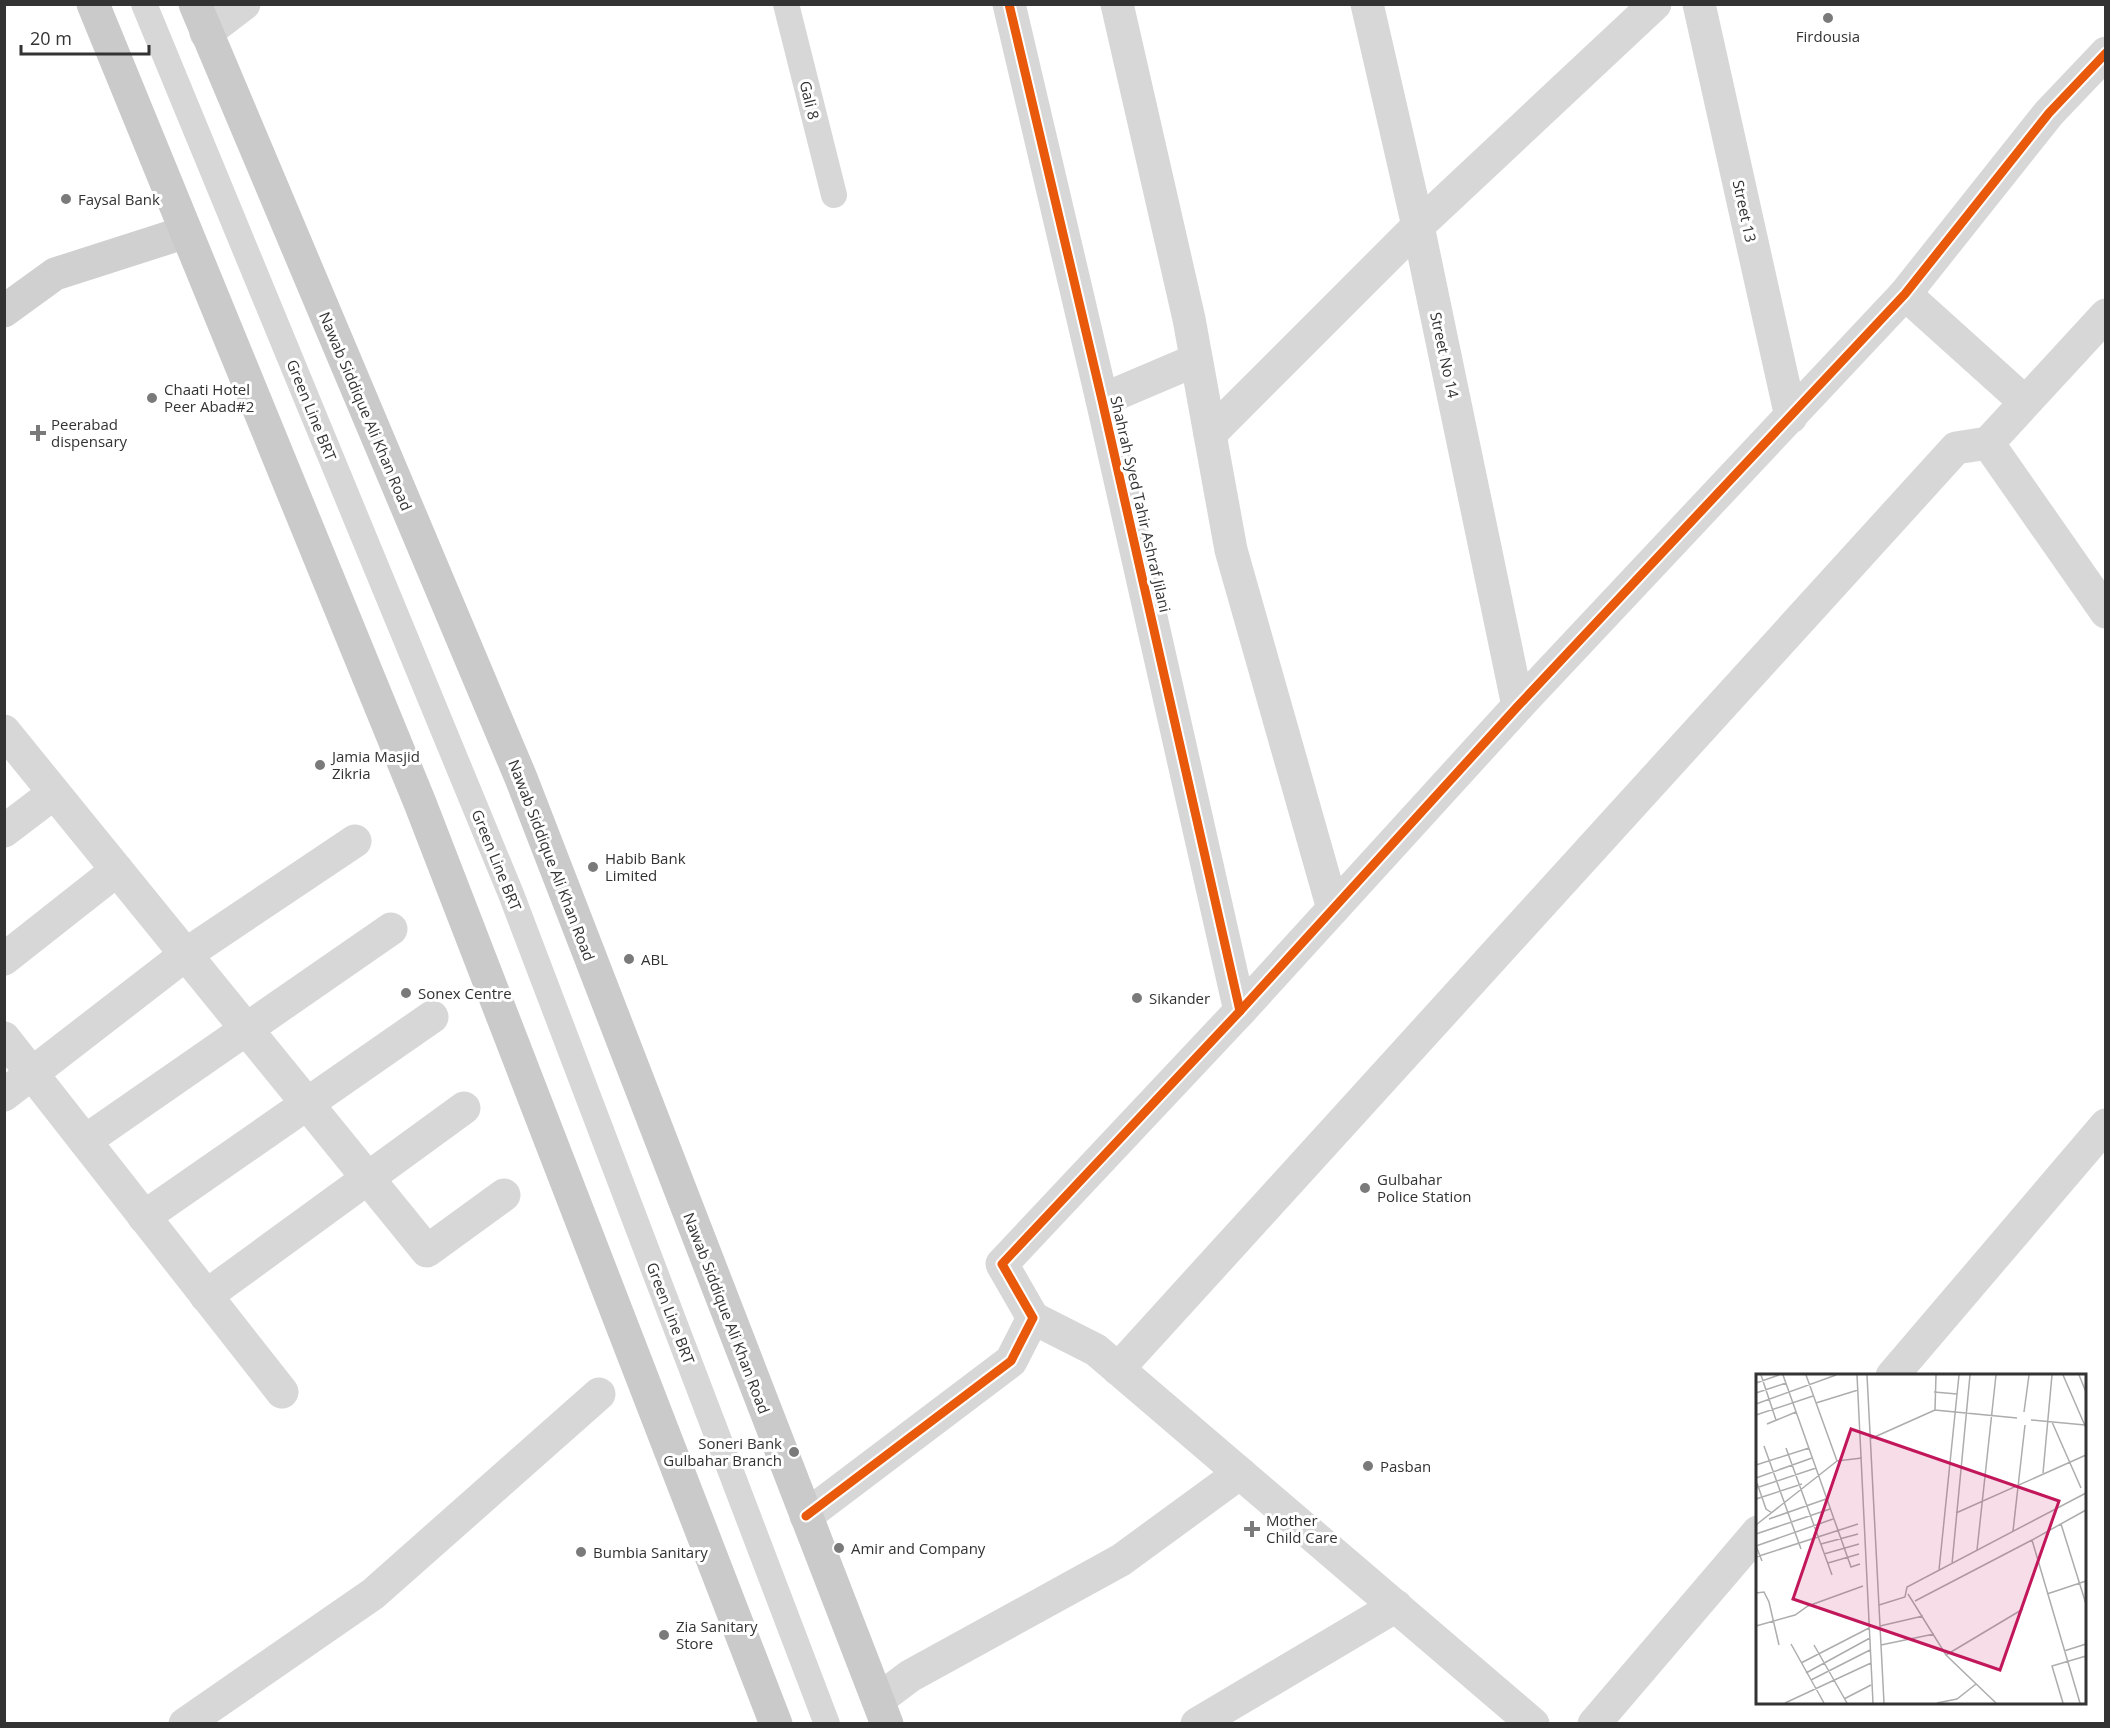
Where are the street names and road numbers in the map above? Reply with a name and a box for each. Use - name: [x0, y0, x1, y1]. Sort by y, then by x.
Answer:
- street label: Gali 8: [796, 79, 824, 121]
- street label: Street 13: [1729, 178, 1761, 244]
- street label: Nawab Siddique Ali Khan Road: [315, 309, 417, 513]
- street label: Street No 14: [1426, 310, 1464, 400]
- street label: Green Line BRT: [283, 356, 342, 464]
- street label: Shahrah Syed Tahir Ashraf Jilani: [1106, 394, 1176, 614]
- street label: Nawab Siddique Ali Khan Road: [504, 756, 600, 964]
- street label: Green Line BRT: [468, 806, 527, 914]
- street label: Nawab Siddique Ali Khan Road: [679, 1209, 775, 1417]
- street label: Green Line BRT: [642, 1259, 700, 1367]

